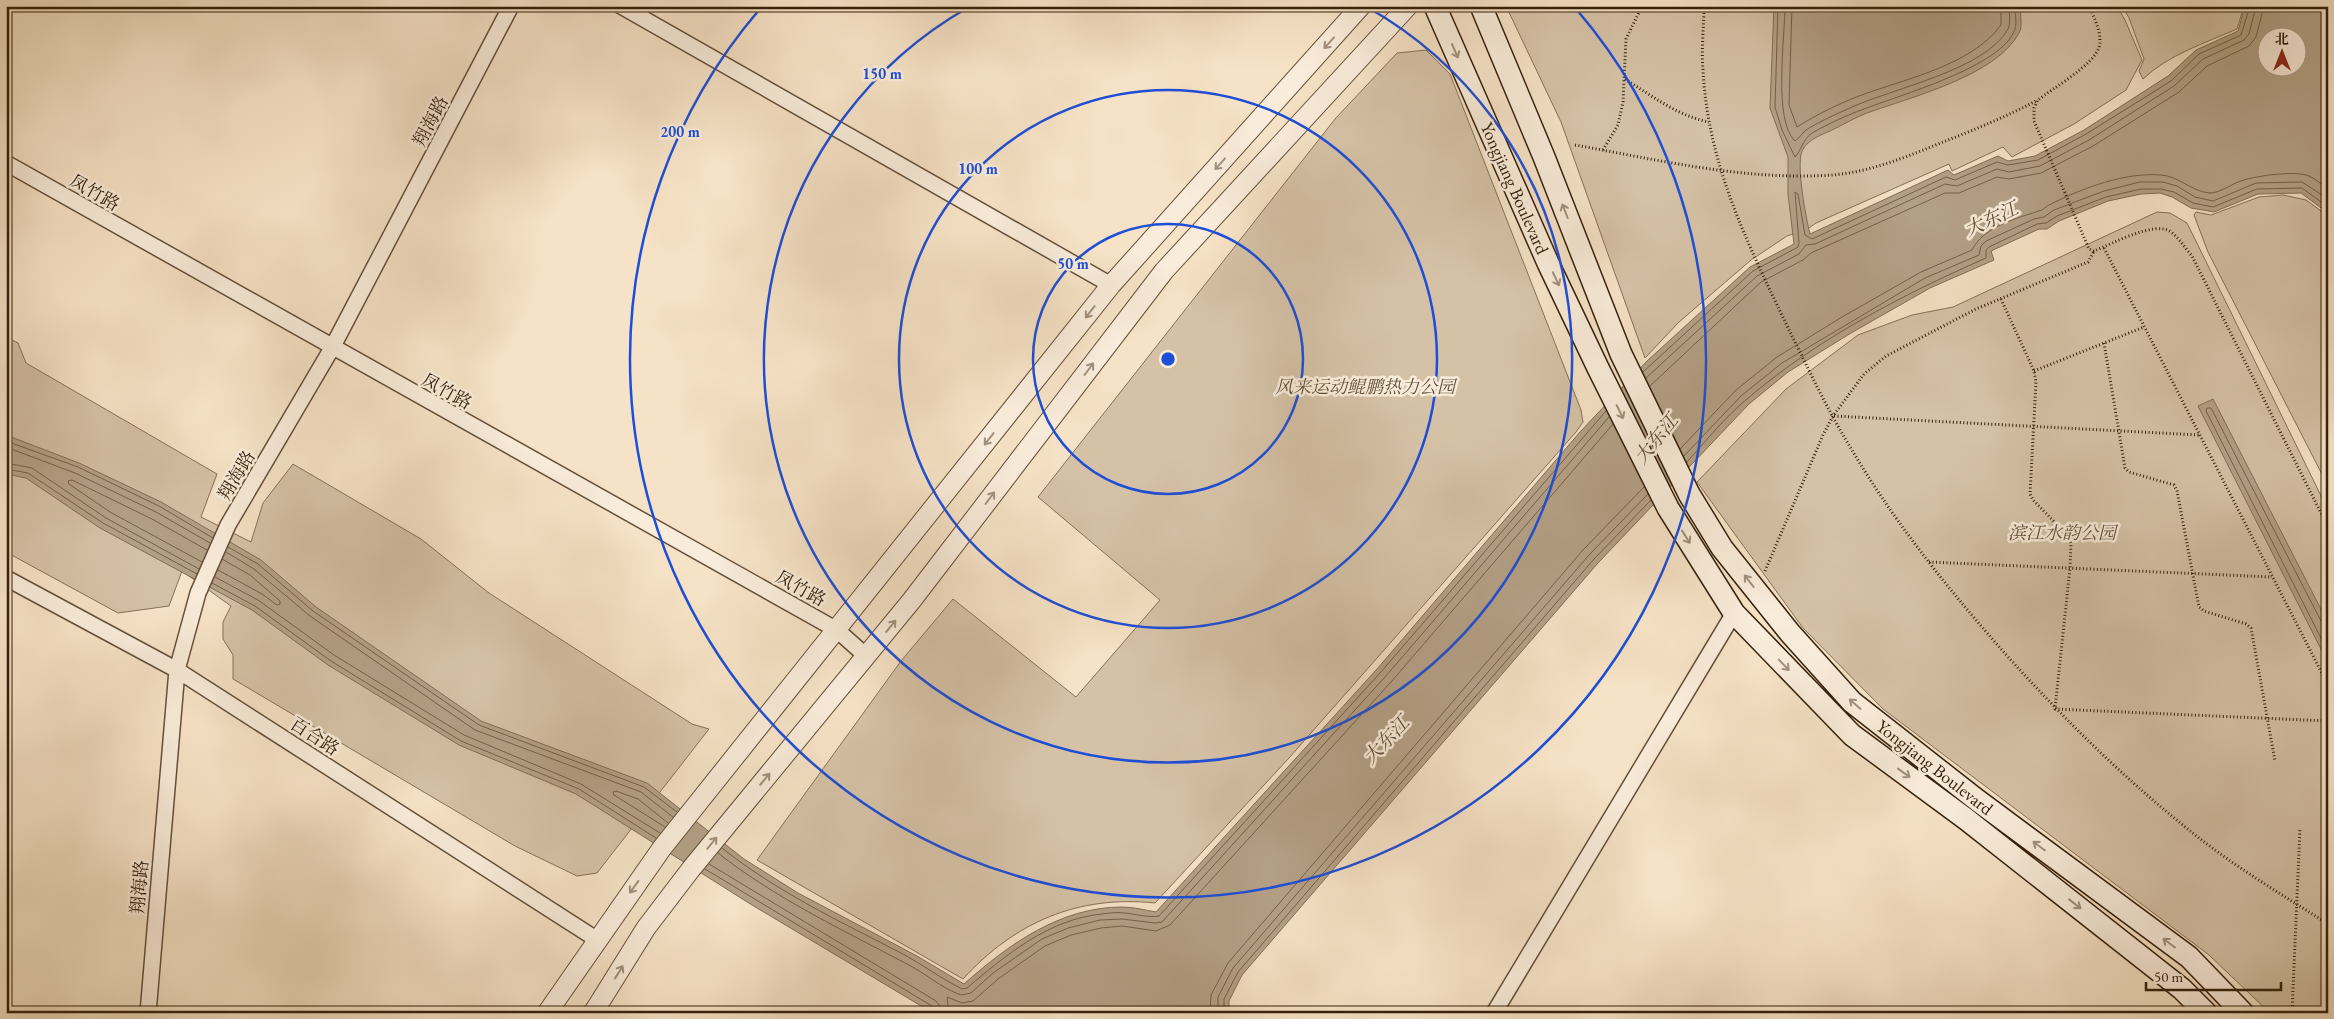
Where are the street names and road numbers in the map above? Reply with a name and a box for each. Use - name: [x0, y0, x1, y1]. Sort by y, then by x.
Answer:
- street label: 翔海路: [407, 92, 453, 150]
- street label: Yongjiang Boulevard: [1476, 118, 1555, 258]
- street label: 凤竹路: [66, 169, 124, 215]
- street label: 凤竹路: [418, 368, 476, 414]
- street label: 翔海路: [212, 446, 260, 504]
- street label: 凤竹路: [772, 565, 830, 611]
- street label: 百合路: [286, 712, 344, 760]
- street label: Yongjiang Boulevard: [1872, 714, 1999, 820]
- street label: 翔海路: [125, 859, 153, 915]

